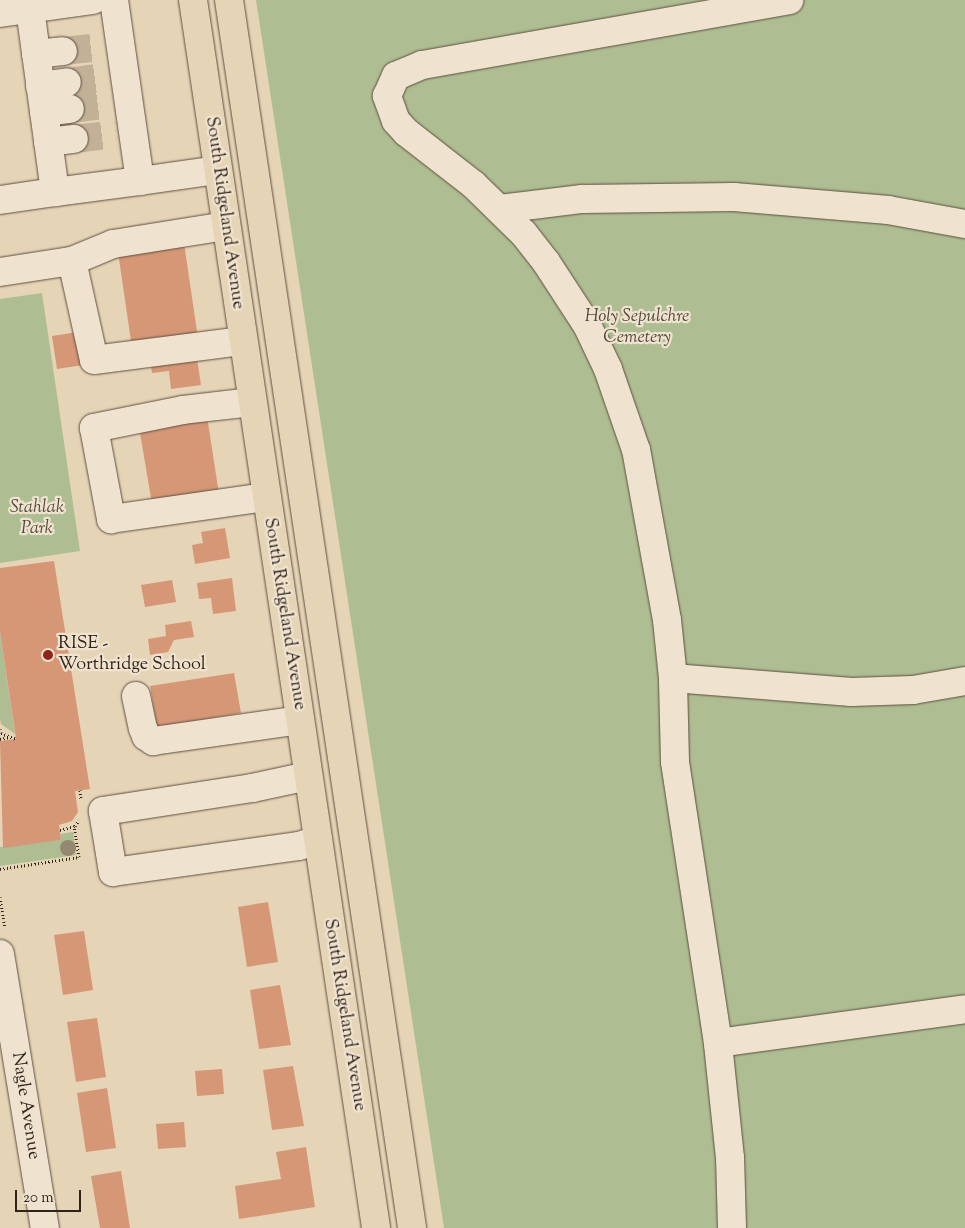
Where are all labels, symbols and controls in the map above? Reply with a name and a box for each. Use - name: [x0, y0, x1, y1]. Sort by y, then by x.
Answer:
- street label: South Ridgeland Avenue: [200, 115, 248, 311]
- park label: Holy Sepulchre Cemetery: [585, 307, 689, 350]
- park label: Stahlak Park: [10, 498, 64, 540]
- street label: South Ridgeland Avenue: [258, 516, 310, 712]
- place label: RISE - Worthridge School: [58, 634, 206, 676]
- marker: RISE - Worthridge School: [42, 649, 54, 661]
- street label: South Ridgeland Avenue: [318, 917, 370, 1113]
- street label: Nagle Avenue: [6, 1051, 44, 1161]
- scale bar: [18, 1180, 84, 1212]
- text: 20 m: [23, 1188, 54, 1209]

